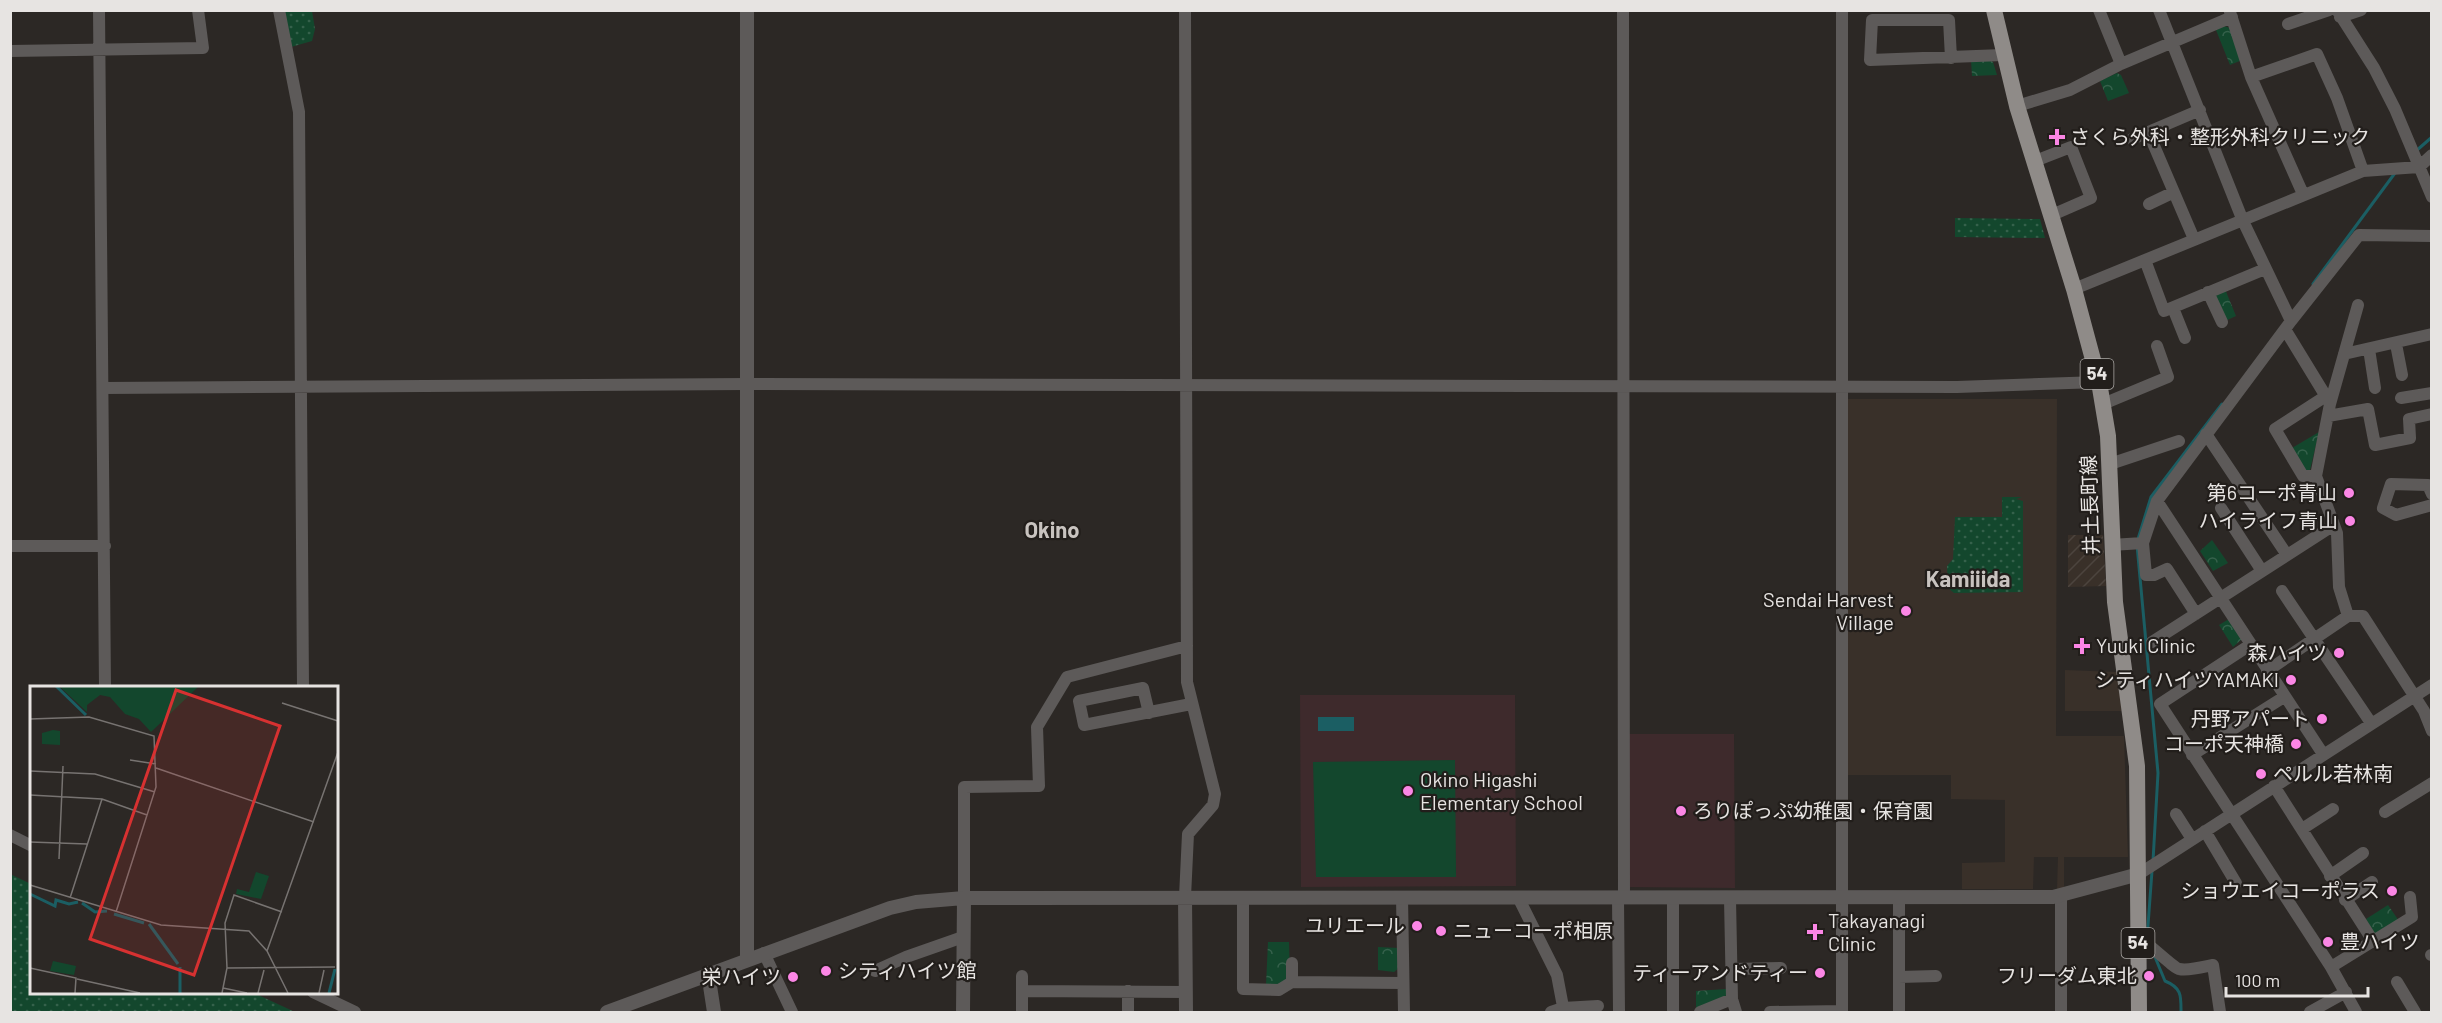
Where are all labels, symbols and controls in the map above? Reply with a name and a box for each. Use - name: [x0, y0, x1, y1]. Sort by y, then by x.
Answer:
- place label: さくら外科・整形外科クリニック: [2070, 124, 2370, 148]
- marker: さくら外科・整形外科クリニック: [2048, 128, 2066, 146]
- road number: 54: [2080, 359, 2114, 389]
- street label: 井土長町線: [2075, 455, 2103, 555]
- place label: 第6コーポ青山: [2207, 480, 2337, 504]
- marker: 第6コーポ青山: [2342, 486, 2356, 500]
- place label: ハイライフ青山: [2198, 508, 2338, 532]
- marker: ハイライフ青山: [2343, 514, 2357, 528]
- district label: Okino: [1024, 516, 1080, 542]
- district label: Kamiiida: [1926, 565, 2010, 591]
- place label: Sendai Harvest Village: [1763, 587, 1894, 634]
- marker: Sendai Harvest Village: [1899, 604, 1913, 618]
- place label: Yuuki Clinic: [2096, 633, 2195, 657]
- marker: Yuuki Clinic: [2073, 637, 2091, 655]
- place label: 森ハイツ: [2247, 640, 2327, 664]
- marker: 森ハイツ: [2332, 646, 2346, 660]
- place label: シティハイツYAMAKI: [2095, 667, 2279, 691]
- marker: シティハイツYAMAKI: [2284, 673, 2298, 687]
- inset map: [30, 686, 338, 993]
- place label: 丹野アパート: [2190, 706, 2310, 730]
- marker: 丹野アパート: [2315, 712, 2329, 726]
- place label: コーポ天神橋: [2164, 731, 2284, 755]
- marker: コーポ天神橋: [2289, 737, 2303, 751]
- place label: ペルル若林南: [2273, 761, 2393, 785]
- place label: Okino Higashi Elementary School: [1420, 767, 1583, 814]
- marker: ペルル若林南: [2254, 767, 2268, 781]
- marker: Okino Higashi Elementary School: [1401, 784, 1415, 798]
- place label: ろりぽっぷ幼稚園・保育園: [1693, 798, 1933, 822]
- marker: ろりぽっぷ幼稚園・保育園: [1674, 804, 1688, 818]
- place label: ショウエイコーポラス: [2180, 878, 2380, 902]
- marker: ショウエイコーポラス: [2385, 884, 2399, 898]
- place label: Takayanagi Clinic: [1828, 908, 1925, 955]
- place label: ユリエール: [1305, 913, 1405, 937]
- place label: ニューコーポ相原: [1453, 918, 1613, 942]
- marker: ユリエール: [1410, 919, 1424, 933]
- marker: Takayanagi Clinic: [1806, 923, 1824, 941]
- marker: ニューコーポ相原: [1434, 924, 1448, 938]
- road number: 54: [2122, 928, 2154, 958]
- place label: 豊ハイツ: [2340, 929, 2420, 953]
- marker: 豊ハイツ: [2321, 935, 2335, 949]
- place label: シティハイツ館: [838, 958, 976, 982]
- place label: ティーアンドティー: [1632, 960, 1808, 984]
- scale bar: [2226, 960, 2368, 998]
- place label: フリーダム東北: [1997, 963, 2137, 987]
- place label: 栄ハイツ: [701, 964, 781, 988]
- marker: シティハイツ館: [819, 964, 833, 978]
- marker: ティーアンドティー: [1813, 966, 1827, 980]
- marker: フリーダム東北: [2142, 969, 2156, 983]
- text: 100 m: [2235, 969, 2280, 991]
- marker: 栄ハイツ: [786, 970, 800, 984]

